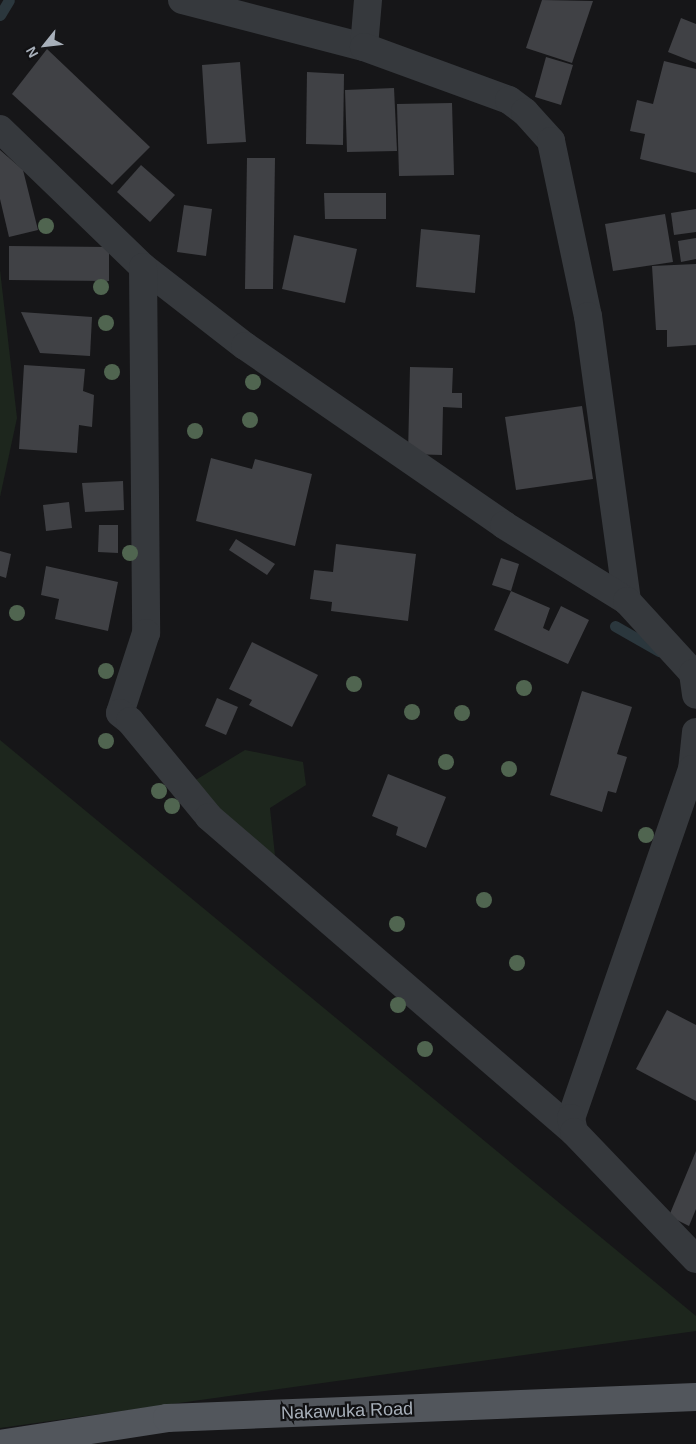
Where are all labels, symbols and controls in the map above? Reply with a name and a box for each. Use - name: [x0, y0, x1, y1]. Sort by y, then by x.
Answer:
- north arrow: [20, 20, 70, 70]
- text: N: [22, 44, 41, 61]
- street label: Nakawuka Road: [281, 1398, 413, 1424]

